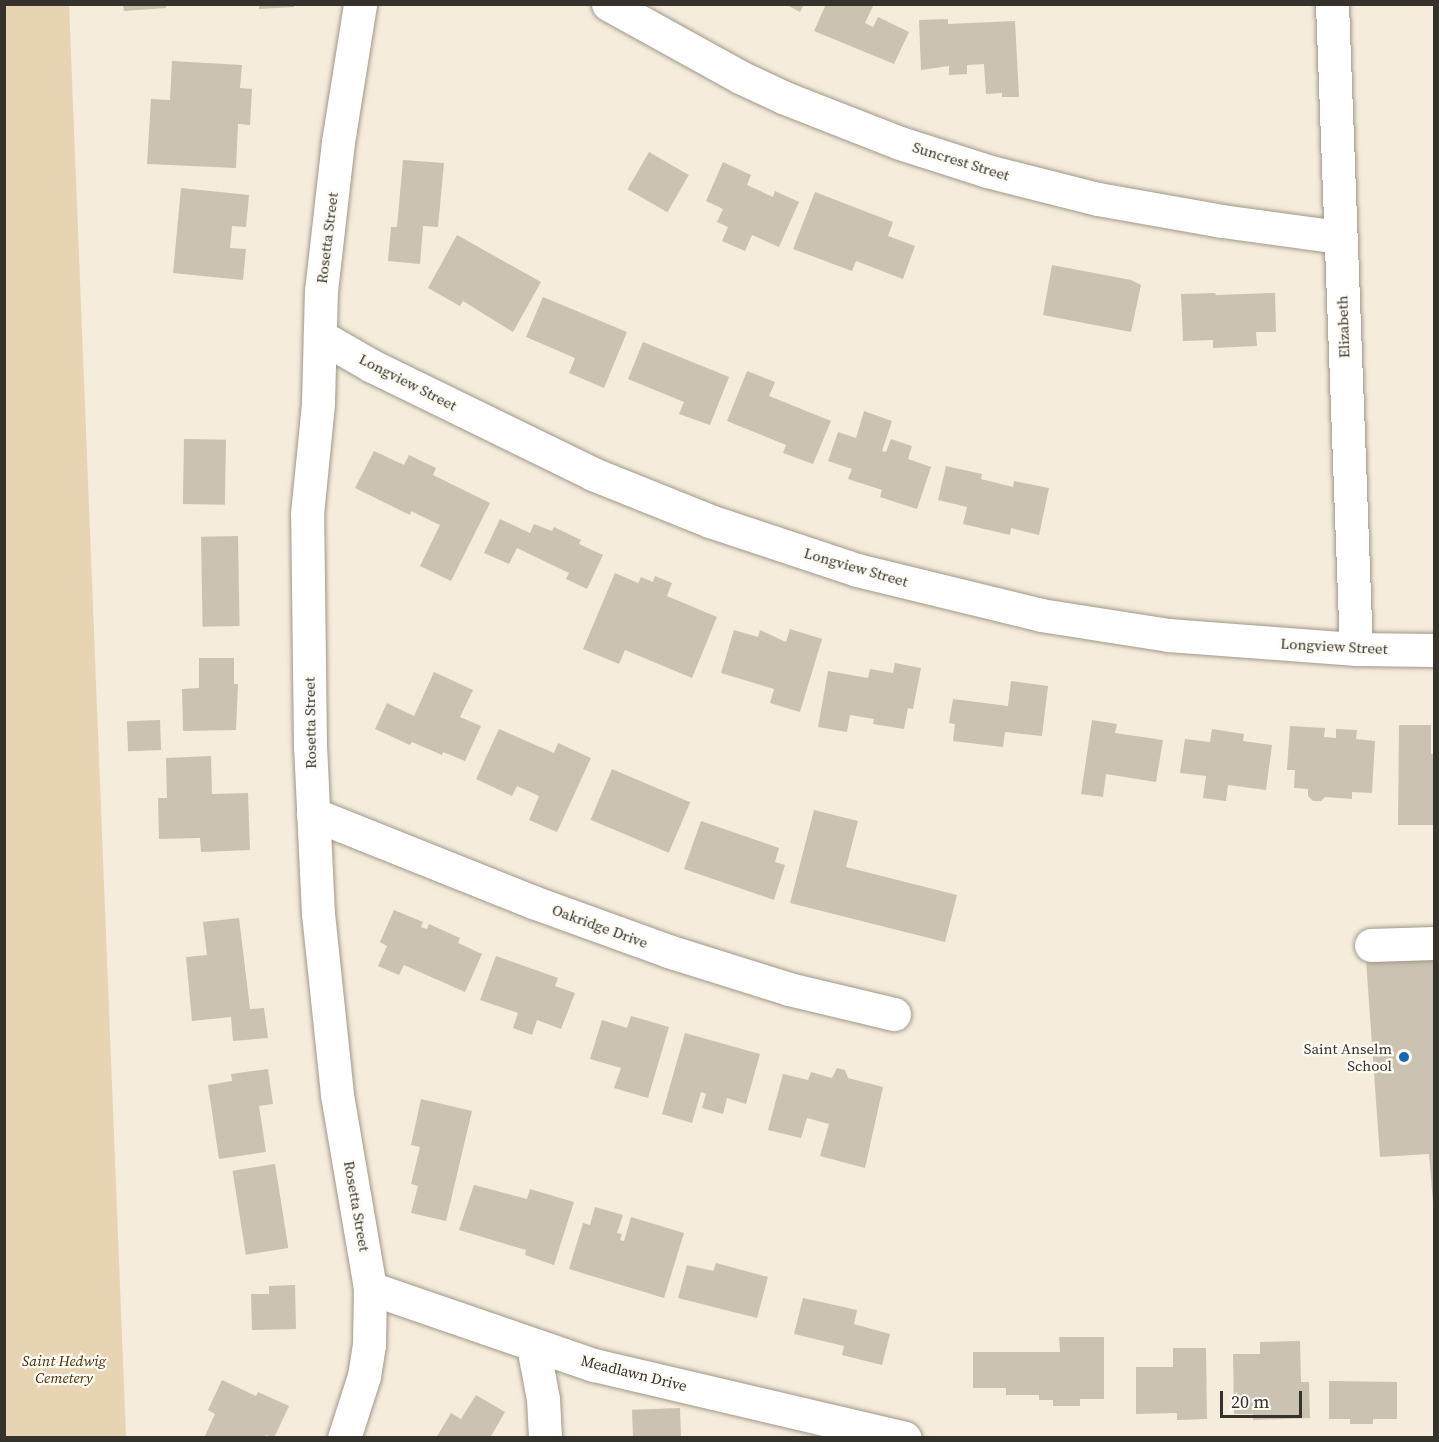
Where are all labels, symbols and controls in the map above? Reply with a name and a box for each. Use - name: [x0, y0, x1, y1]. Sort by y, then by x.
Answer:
- street label: Suncrest Street: [910, 138, 1012, 184]
- street label: Rosetta Street: [312, 191, 342, 285]
- street label: Elizabeth: [1333, 295, 1353, 359]
- street label: Longview Street: [356, 350, 460, 414]
- street label: Longview Street: [802, 544, 910, 590]
- street label: Longview Street: [1280, 634, 1388, 658]
- street label: Rosetta Street: [300, 677, 320, 769]
- street label: Oakridge Drive: [550, 900, 650, 952]
- place label: Saint Anselm School: [1304, 1039, 1392, 1074]
- marker: Saint Anselm School: [1397, 1050, 1411, 1064]
- street label: Rosetta Street: [340, 1159, 374, 1253]
- park label: Saint Hedwig Cemetery: [22, 1351, 106, 1386]
- street label: Meadlawn Drive: [579, 1351, 689, 1395]
- scale bar: [1223, 1379, 1306, 1417]
- text: 20 m: [1231, 1389, 1269, 1414]

